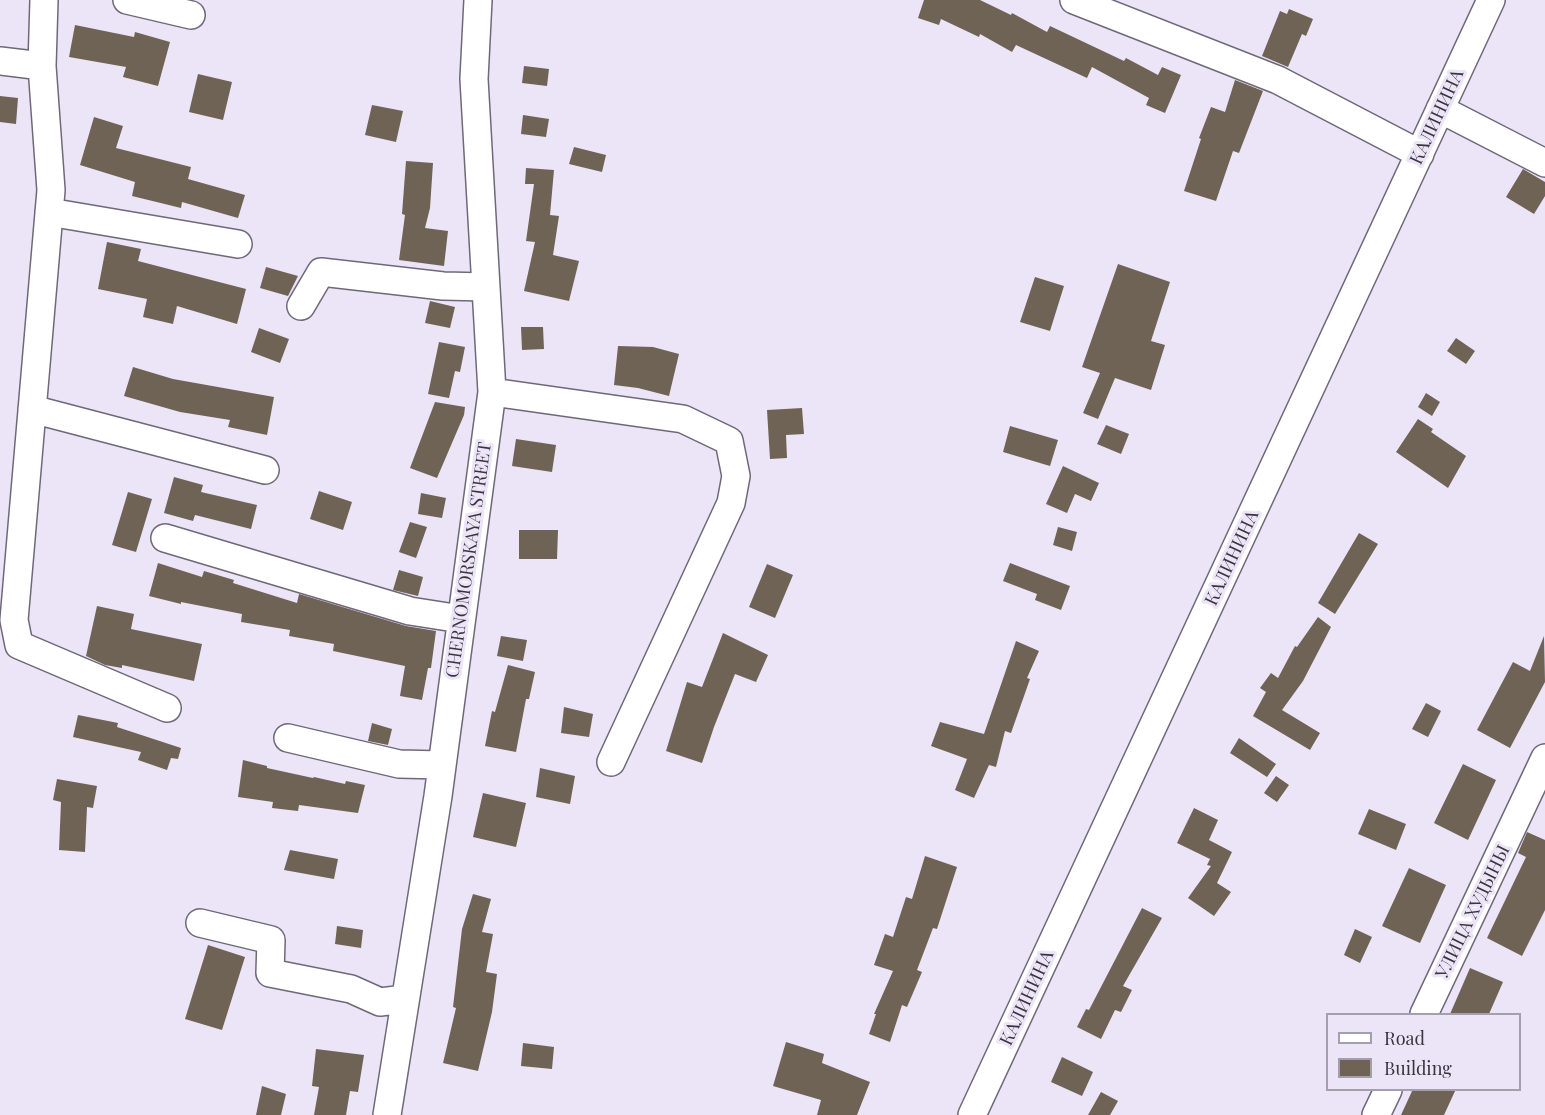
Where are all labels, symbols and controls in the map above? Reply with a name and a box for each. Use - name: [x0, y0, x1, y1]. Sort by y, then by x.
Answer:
- street label: КАЛИНИНА: [1406, 66, 1468, 168]
- street label: CHERNOMORSKAYA STREET: [442, 441, 496, 679]
- street label: КАЛИНИНА: [1201, 507, 1263, 609]
- street label: УЛИЦА ХУДЫНЫ: [1431, 842, 1515, 982]
- street label: КАЛИНИНА: [996, 947, 1058, 1049]
- legend: [1326, 1013, 1521, 1091]
- text: Road: [1384, 1026, 1425, 1050]
- text: Building: [1384, 1056, 1452, 1080]

